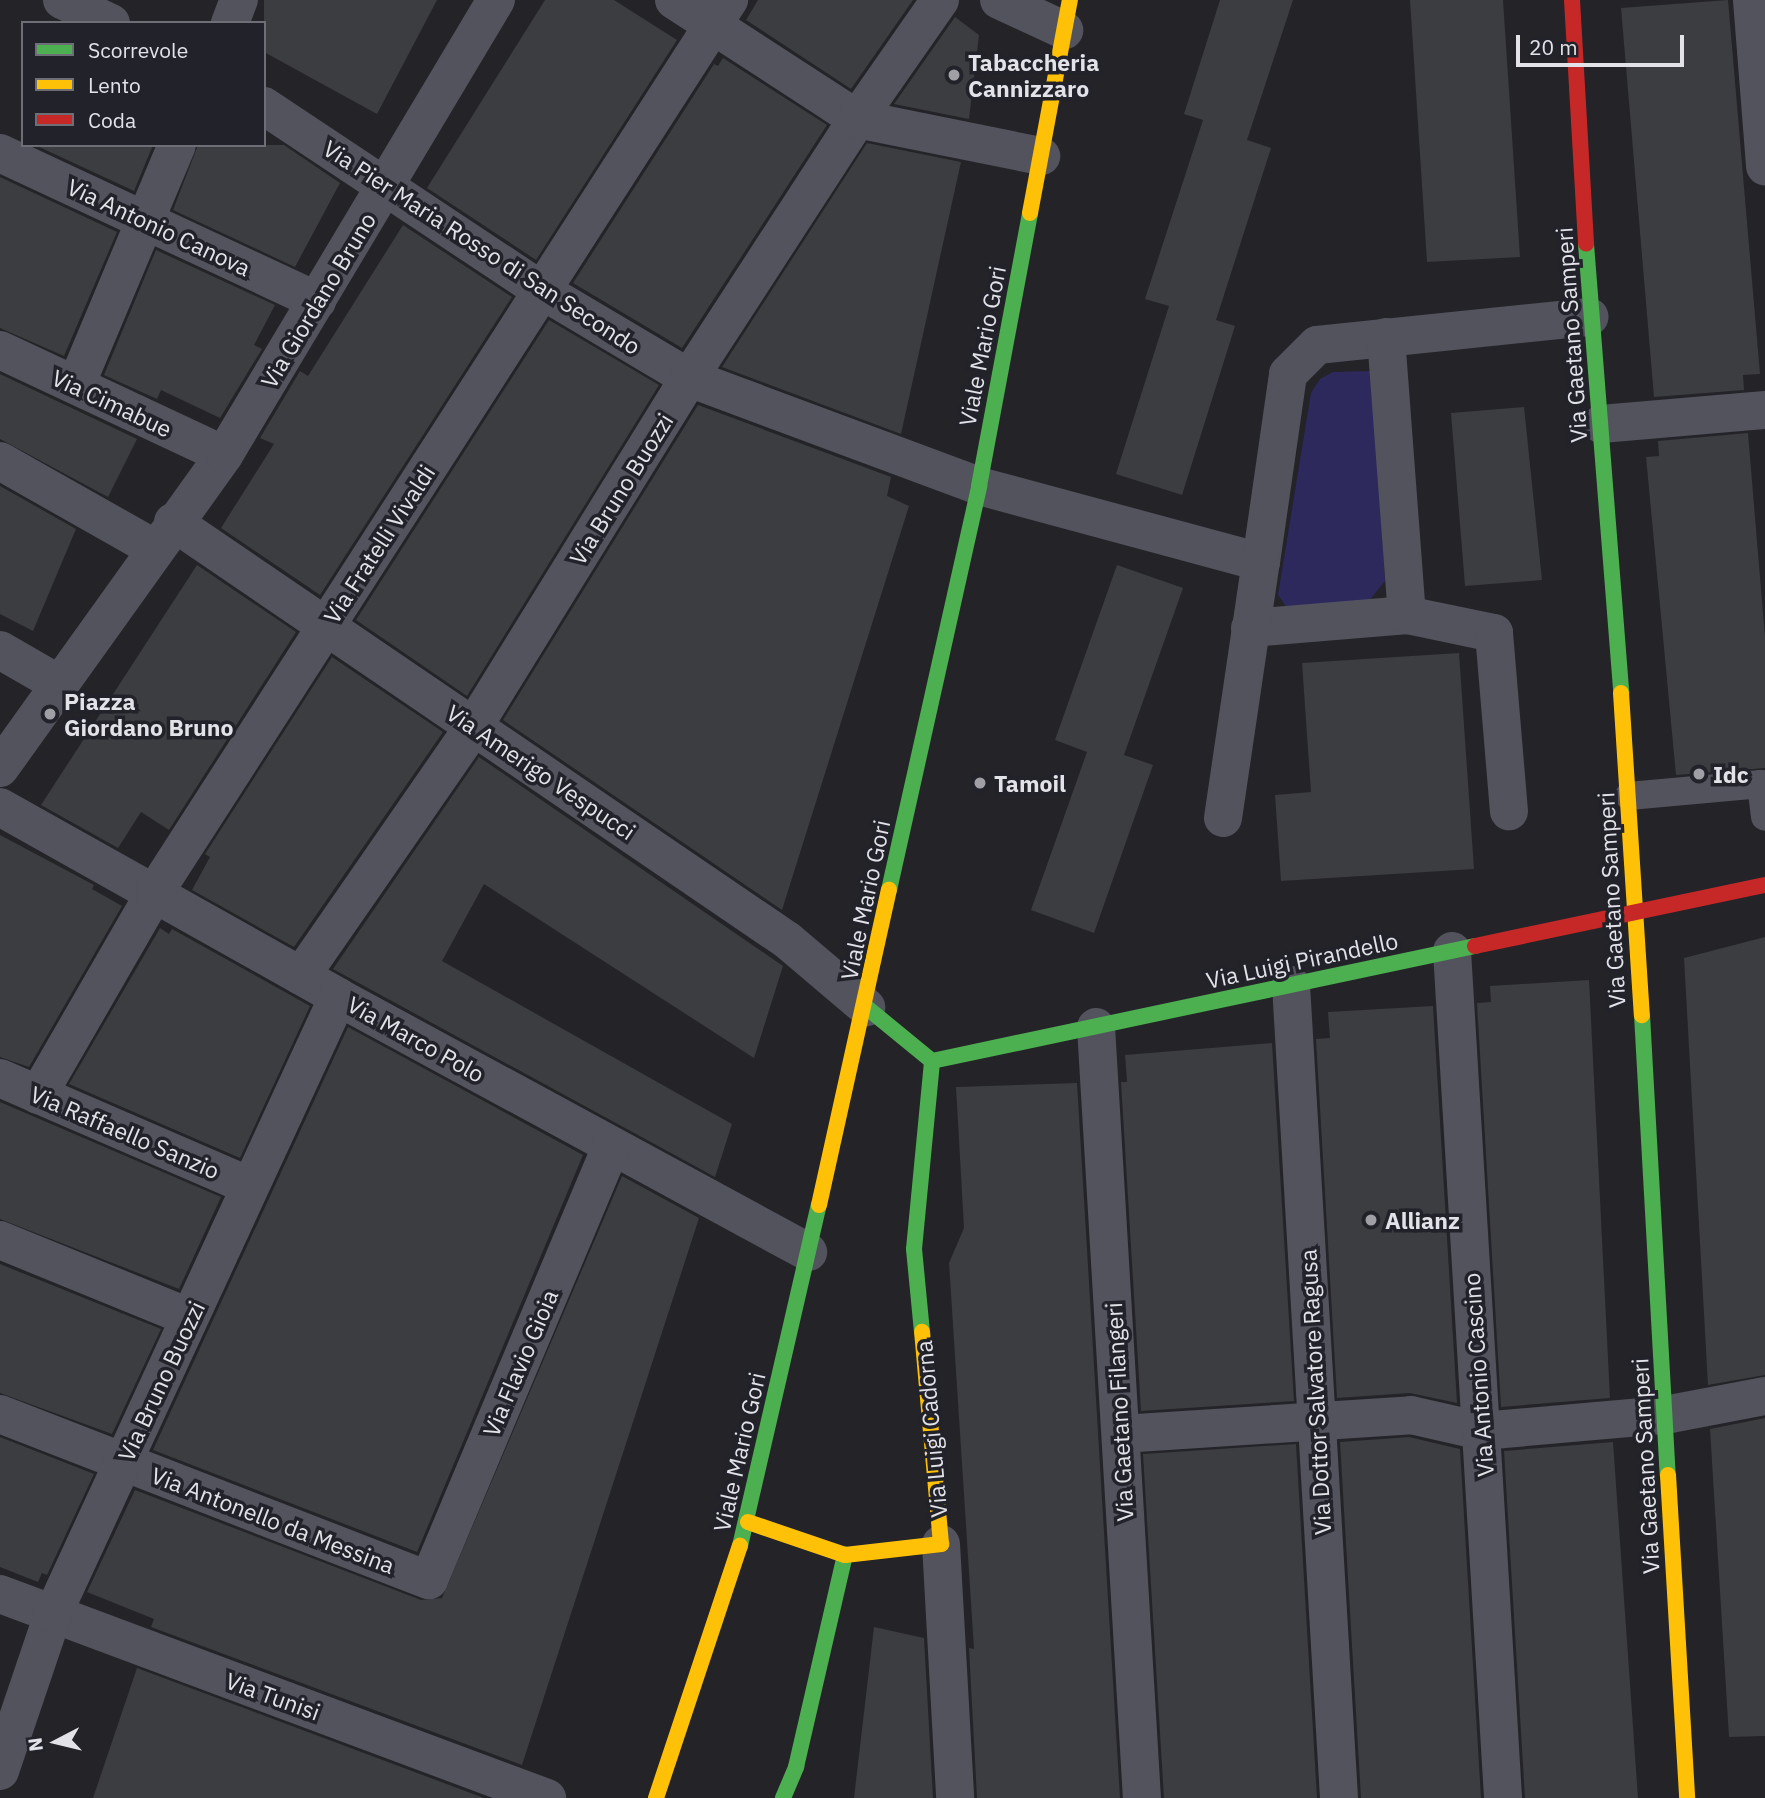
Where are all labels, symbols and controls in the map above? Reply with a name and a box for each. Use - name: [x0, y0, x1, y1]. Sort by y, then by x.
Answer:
- legend: [21, 21, 266, 147]
- scale bar: [1520, 21, 1688, 65]
- text: 20 m: [1529, 33, 1578, 61]
- text: Scorrevole: [88, 36, 188, 64]
- place label: Tabaccheria Cannizzaro: [968, 48, 1099, 102]
- marker: Tabaccheria Cannizzaro: [946, 67, 962, 83]
- text: Lento: [88, 71, 141, 99]
- text: Coda: [88, 106, 136, 134]
- street label: Via Pier Maria Rosso di San Secondo: [318, 134, 646, 360]
- street label: Via Antonio Canova: [63, 172, 255, 282]
- street label: Via Giordano Bruno: [255, 207, 381, 393]
- street label: Via Gaetano Samperi: [1550, 226, 1592, 444]
- street label: Viale Mario Gori: [953, 263, 1011, 429]
- street label: Via Cimabue: [48, 363, 176, 443]
- street label: Via Bruno Buozzi: [563, 408, 679, 570]
- street label: Via Fratelli Vivaldi: [318, 460, 440, 628]
- place label: Piazza Giordano Bruno: [64, 687, 233, 741]
- street label: Via Amerigo Vespucci: [441, 699, 641, 845]
- marker: Piazza Giordano Bruno: [42, 706, 58, 722]
- place label: Idc: [1713, 760, 1749, 788]
- marker: Idc: [1691, 766, 1707, 782]
- place label: Tamoil: [994, 769, 1066, 797]
- marker: Tamoil: [972, 775, 988, 791]
- street label: Via Gaetano Samperi: [1592, 791, 1630, 1009]
- street label: Viale Mario Gori: [835, 817, 895, 983]
- street label: Via Luigi Pirandello: [1204, 926, 1400, 994]
- street label: Via Marco Polo: [343, 990, 489, 1088]
- street label: Via Raffaello Sanzio: [26, 1080, 224, 1184]
- place label: Allianz: [1385, 1206, 1460, 1234]
- marker: Allianz: [1363, 1212, 1379, 1228]
- street label: Via Dottor Salvatore Ragusa: [1294, 1248, 1336, 1536]
- street label: Via Antonio Cascino: [1457, 1272, 1499, 1478]
- street label: Via Flavio Gioia: [477, 1285, 563, 1441]
- street label: Via Bruno Buozzi: [112, 1297, 210, 1465]
- street label: Via Gaetano Filangeri: [1099, 1302, 1139, 1522]
- street label: Via Luigi Cadorna: [910, 1339, 952, 1519]
- street label: Via Gaetano Samperi: [1626, 1357, 1664, 1575]
- street label: Viale Mario Gori: [707, 1370, 771, 1534]
- street label: Via Antonello da Messina: [148, 1461, 398, 1579]
- street label: Via Tunisi: [222, 1666, 324, 1726]
- north arrow: [21, 1707, 91, 1777]
- text: N: [22, 1736, 48, 1753]

